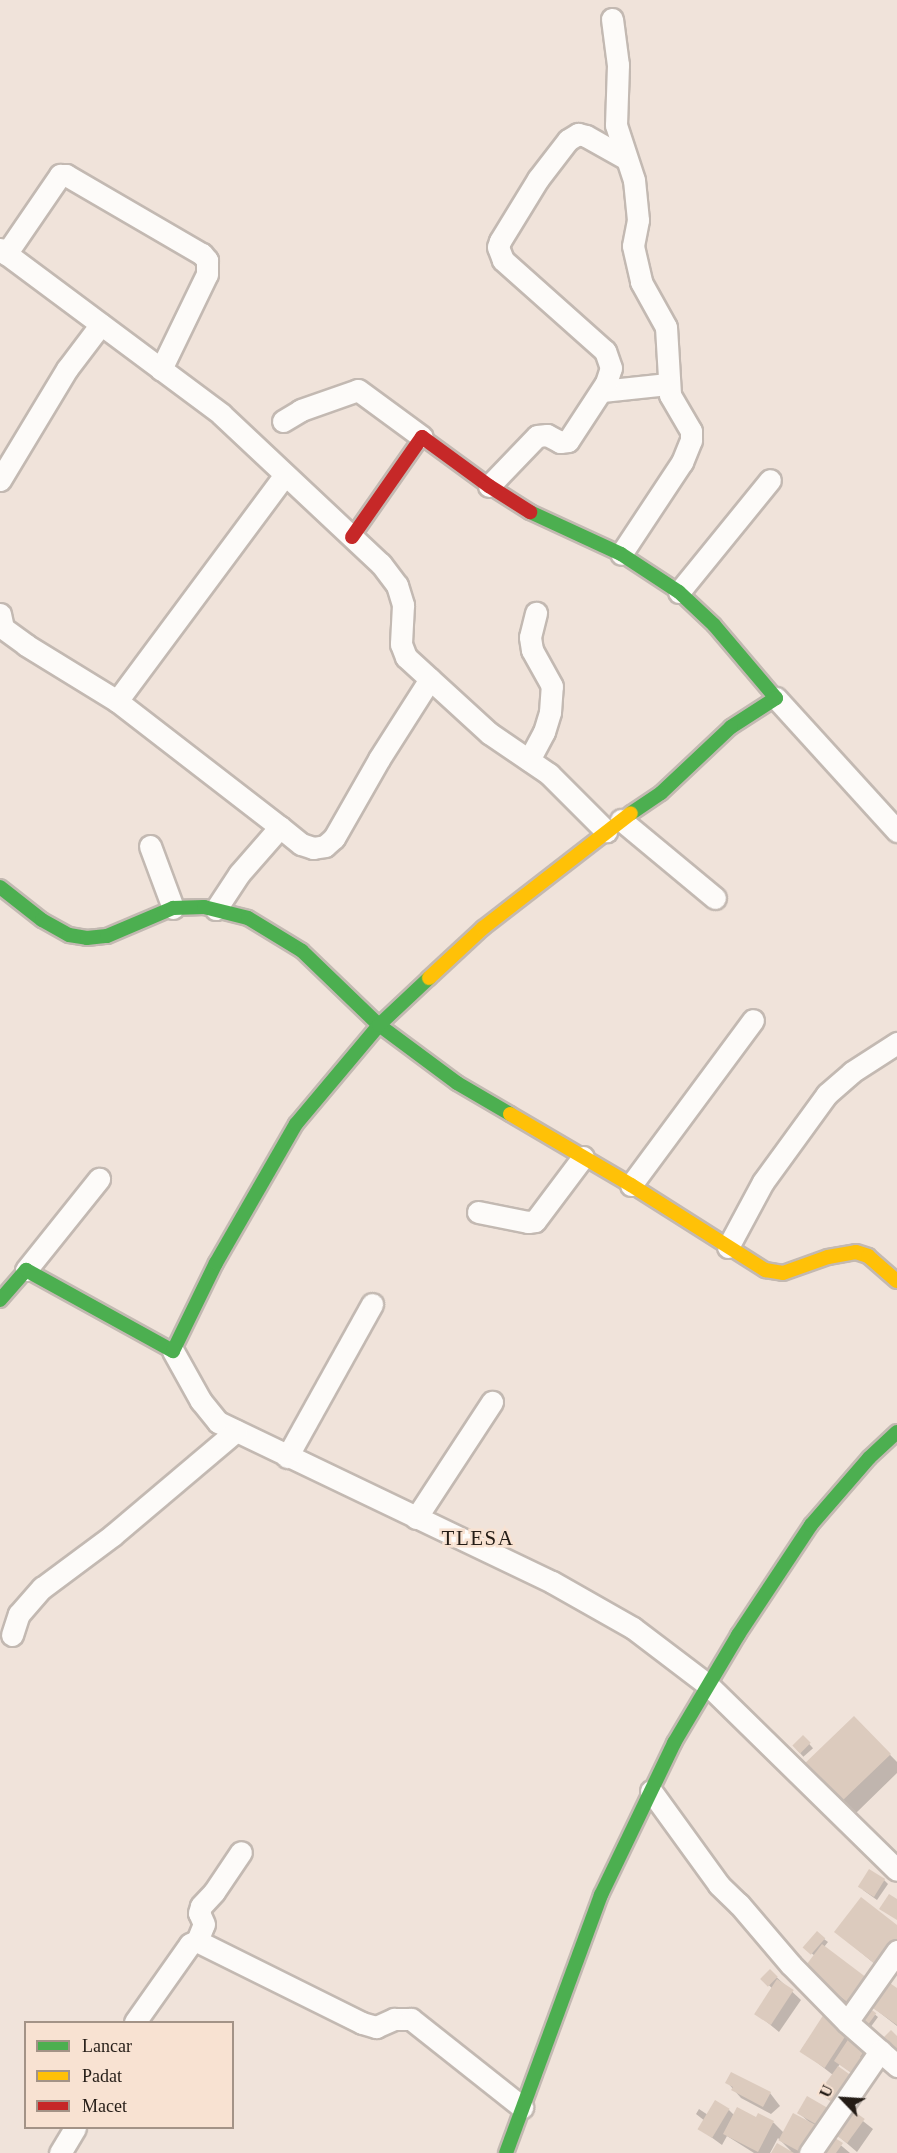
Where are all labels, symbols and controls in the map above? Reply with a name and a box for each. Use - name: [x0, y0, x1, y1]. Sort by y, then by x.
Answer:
- district label: TLESA: [442, 1525, 514, 1551]
- legend: [24, 2021, 234, 2129]
- text: Lancar: [82, 2036, 132, 2056]
- text: Padat: [82, 2066, 122, 2086]
- north arrow: [813, 2069, 873, 2129]
- text: U: [816, 2082, 836, 2100]
- text: Macet: [82, 2096, 127, 2116]

